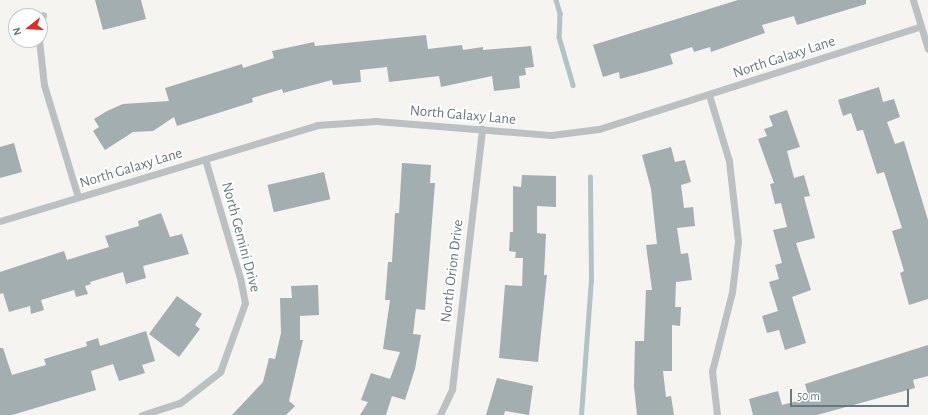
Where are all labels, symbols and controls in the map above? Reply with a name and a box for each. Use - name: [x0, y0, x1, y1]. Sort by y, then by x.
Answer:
- north arrow: [8, 8, 48, 48]
- text: N: [11, 26, 23, 37]
- street label: North Galaxy Lane: [731, 32, 837, 82]
- street label: North Galaxy Lane: [409, 101, 517, 129]
- street label: North Galaxy Lane: [77, 144, 185, 192]
- street label: North Gemini Drive: [218, 180, 264, 294]
- street label: North Orion Drive: [437, 218, 467, 324]
- scale bar: [792, 381, 911, 407]
- text: 50 m: [797, 390, 820, 402]

